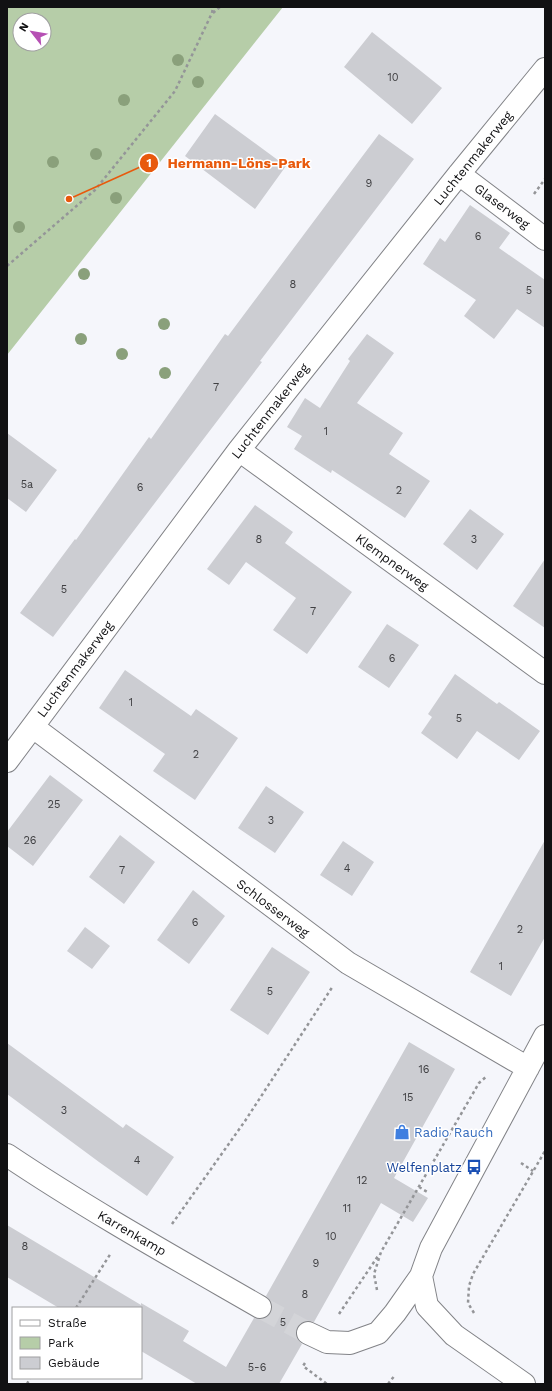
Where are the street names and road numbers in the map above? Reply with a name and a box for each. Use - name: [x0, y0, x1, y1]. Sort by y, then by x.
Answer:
- street label: Luchtenmakerweg: [430, 108, 516, 208]
- street label: Glaserweg: [471, 180, 533, 232]
- street label: Luchtenmakerweg: [228, 360, 312, 462]
- street label: Klempnerweg: [353, 531, 431, 594]
- street label: Luchtenmakerweg: [34, 618, 116, 720]
- street label: Schlosserweg: [234, 876, 312, 940]
- street label: Karrenkamp: [95, 1207, 169, 1259]

